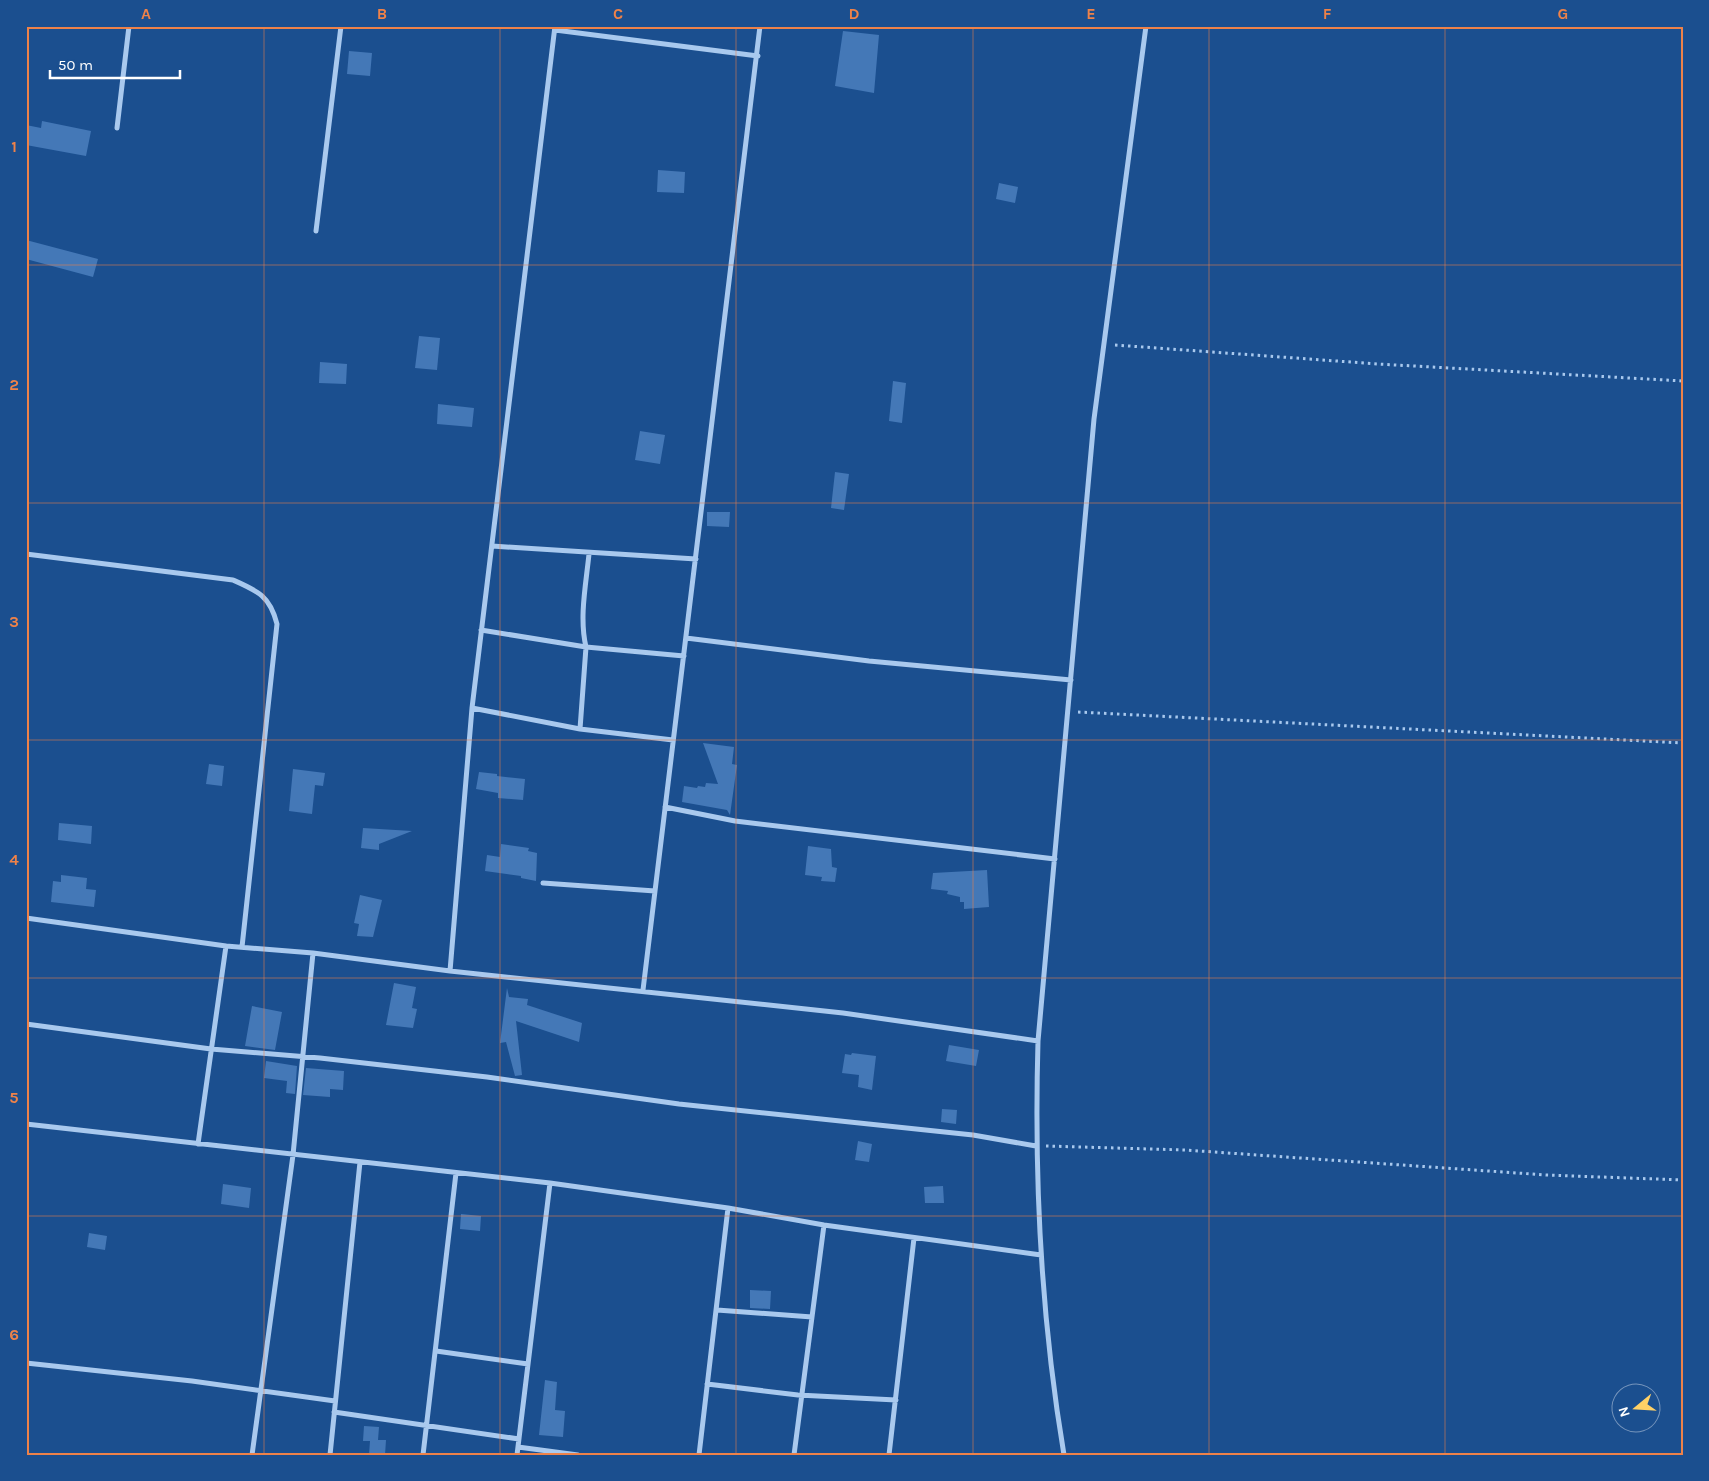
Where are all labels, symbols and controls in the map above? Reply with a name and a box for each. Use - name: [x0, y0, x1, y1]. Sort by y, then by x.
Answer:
- text: A: [141, 4, 151, 23]
- text: B: [377, 4, 387, 23]
- text: C: [613, 4, 623, 23]
- text: D: [849, 4, 860, 23]
- text: E: [1086, 4, 1096, 23]
- text: F: [1323, 4, 1332, 23]
- text: G: [1558, 4, 1568, 23]
- scale bar: [50, 48, 180, 80]
- text: 50 m: [58, 56, 93, 74]
- text: 1: [11, 137, 17, 156]
- text: 2: [9, 375, 19, 394]
- text: 3: [9, 612, 19, 631]
- text: 4: [9, 850, 19, 869]
- text: 5: [9, 1088, 19, 1107]
- text: 6: [9, 1325, 19, 1344]
- north arrow: [1612, 1384, 1662, 1434]
- text: N: [1614, 1404, 1634, 1419]

